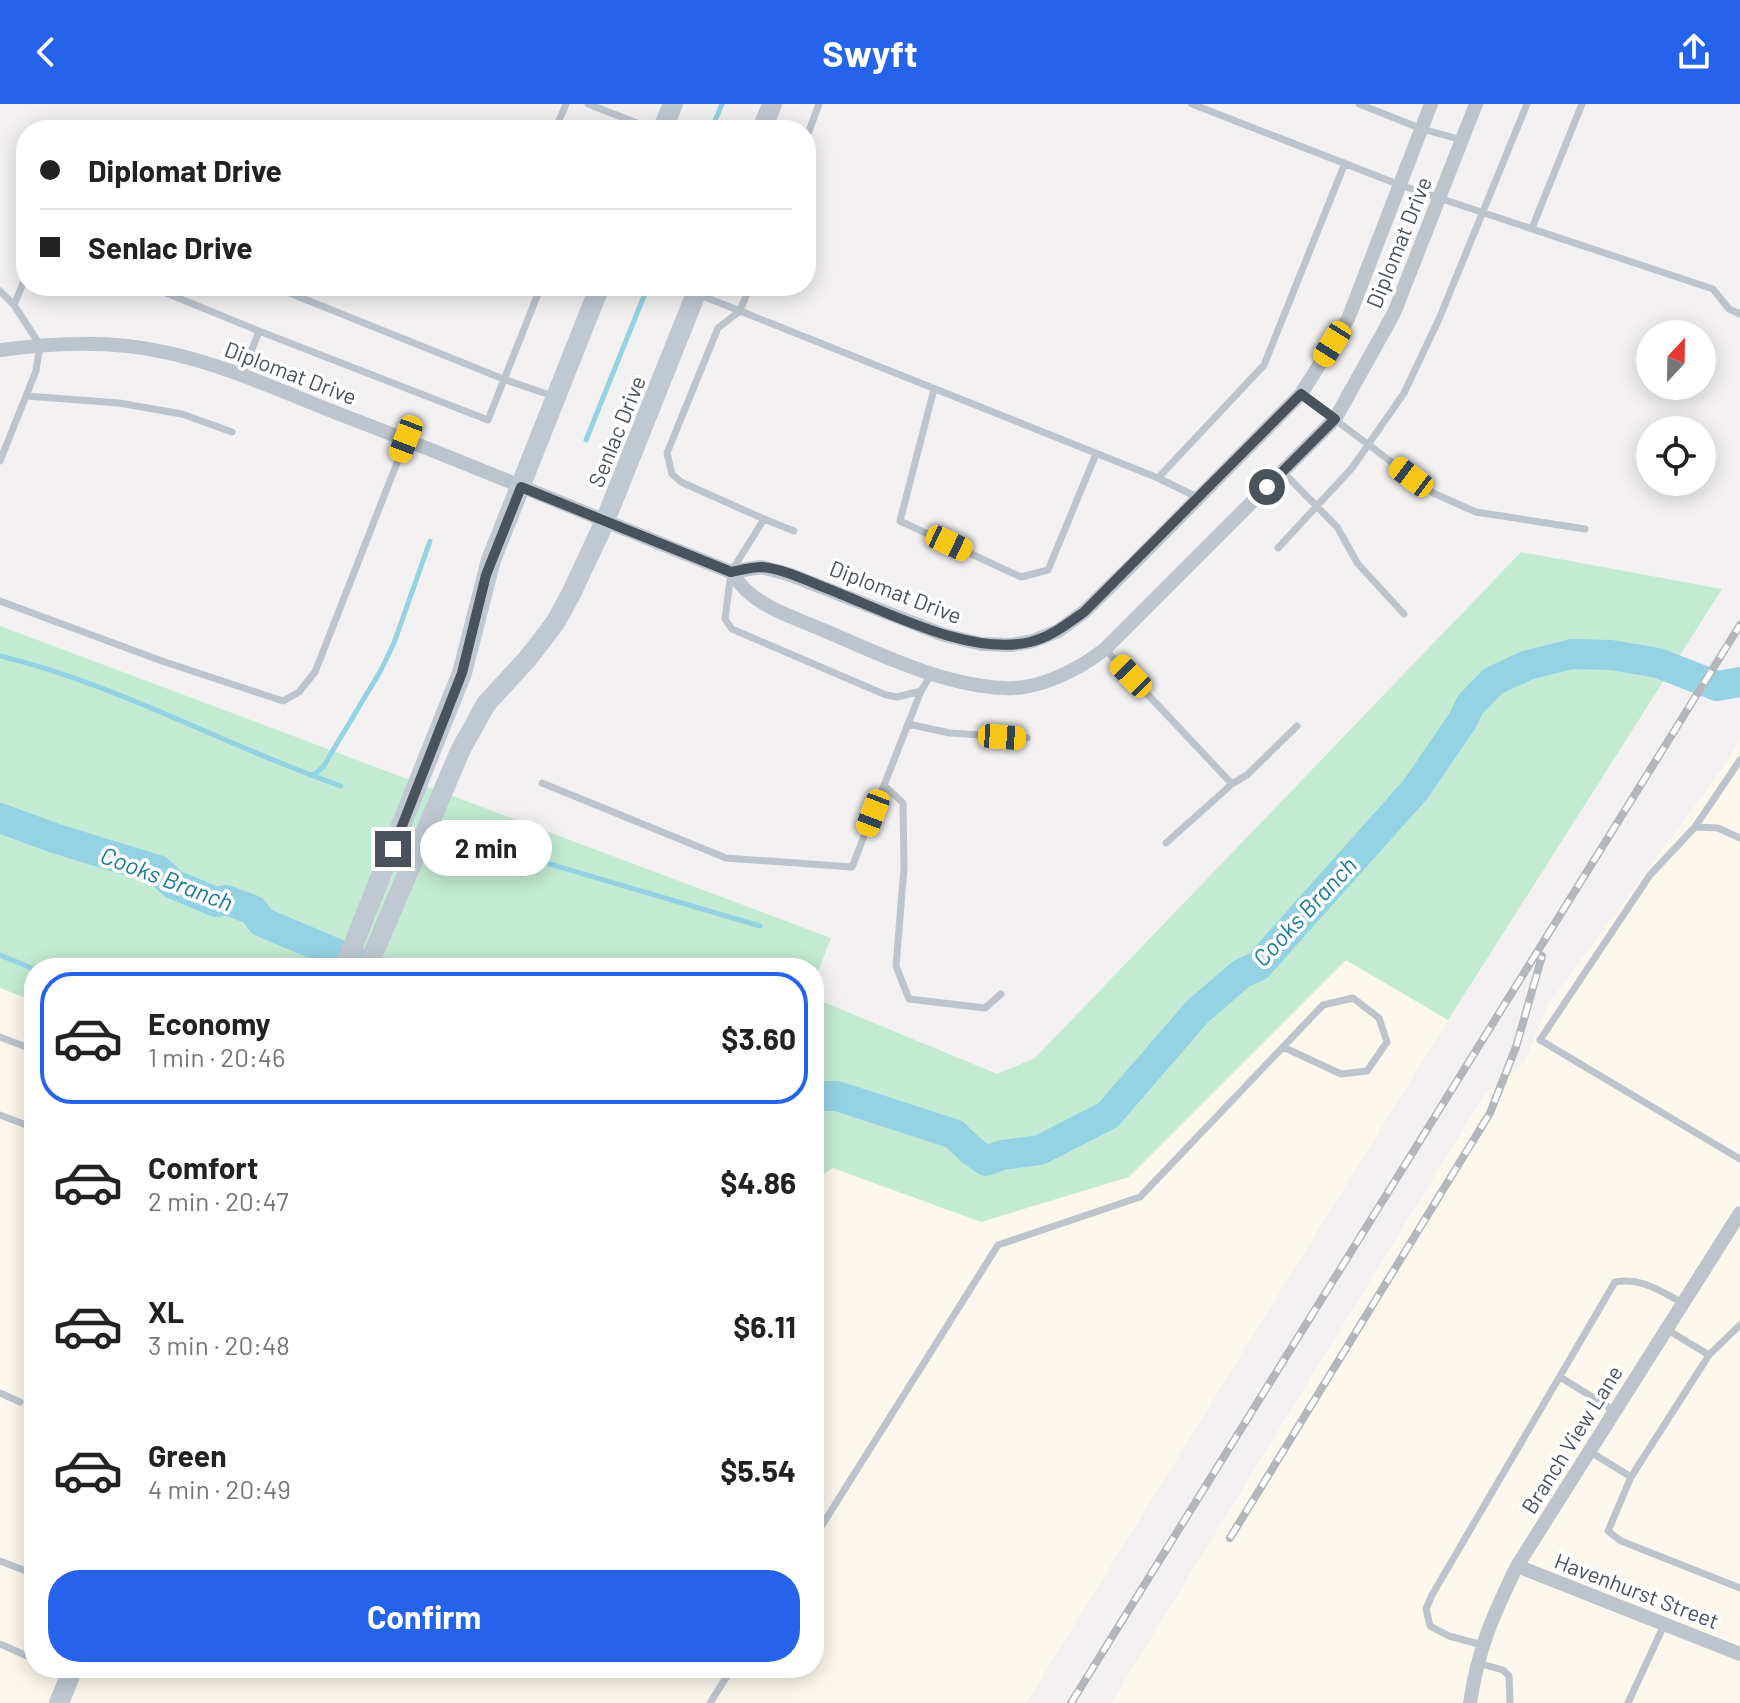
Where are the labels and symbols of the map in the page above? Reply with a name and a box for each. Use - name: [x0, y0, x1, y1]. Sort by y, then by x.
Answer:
- street label: Diplomat Drive: [1360, 173, 1436, 311]
- car: [1309, 317, 1355, 371]
- north arrow: [1636, 320, 1716, 400]
- street label: Diplomat Drive: [221, 335, 361, 409]
- street label: Senlac Drive: [582, 372, 650, 490]
- car: [386, 412, 426, 466]
- car: [1385, 453, 1437, 501]
- route start: [1249, 469, 1285, 505]
- car: [922, 522, 976, 564]
- street label: Diplomat Drive: [826, 554, 966, 628]
- car: [1106, 650, 1156, 702]
- car: [977, 723, 1027, 751]
- car: [853, 786, 893, 840]
- callout: 2 min: [421, 821, 553, 877]
- route end: [375, 831, 411, 867]
- water label: Cooks Branch: [97, 839, 237, 917]
- water label: Cooks Branch: [1246, 850, 1362, 972]
- street label: Branch View Lane: [1515, 1360, 1627, 1518]
- street label: Havenhurst Street: [1551, 1547, 1723, 1633]

